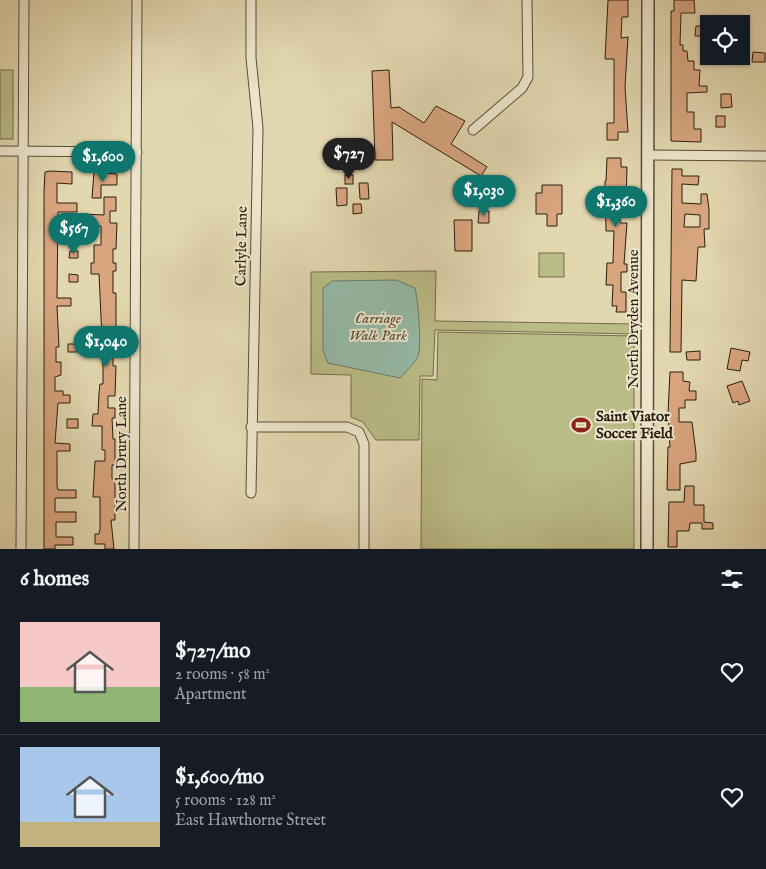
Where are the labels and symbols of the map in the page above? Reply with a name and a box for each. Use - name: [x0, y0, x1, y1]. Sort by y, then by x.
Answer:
- pin: $727: [319, 138, 379, 180]
- pin: $1,600: [62, 140, 144, 183]
- pin: $1,030: [443, 174, 525, 217]
- pin: $1,360: [575, 186, 657, 228]
- street label: Carlyle Lane: [231, 206, 252, 286]
- pin: $567: [44, 212, 104, 255]
- street label: North Dryden Avenue: [624, 249, 643, 389]
- park label: Carriage Walk Park: [349, 309, 407, 345]
- pin: $1,040: [65, 326, 147, 368]
- street label: North Drury Lane: [112, 396, 131, 512]
- place label: Saint Viator Soccer Field: [596, 407, 674, 443]
- sports icon: Saint Viator Soccer Field: [570, 414, 592, 436]

